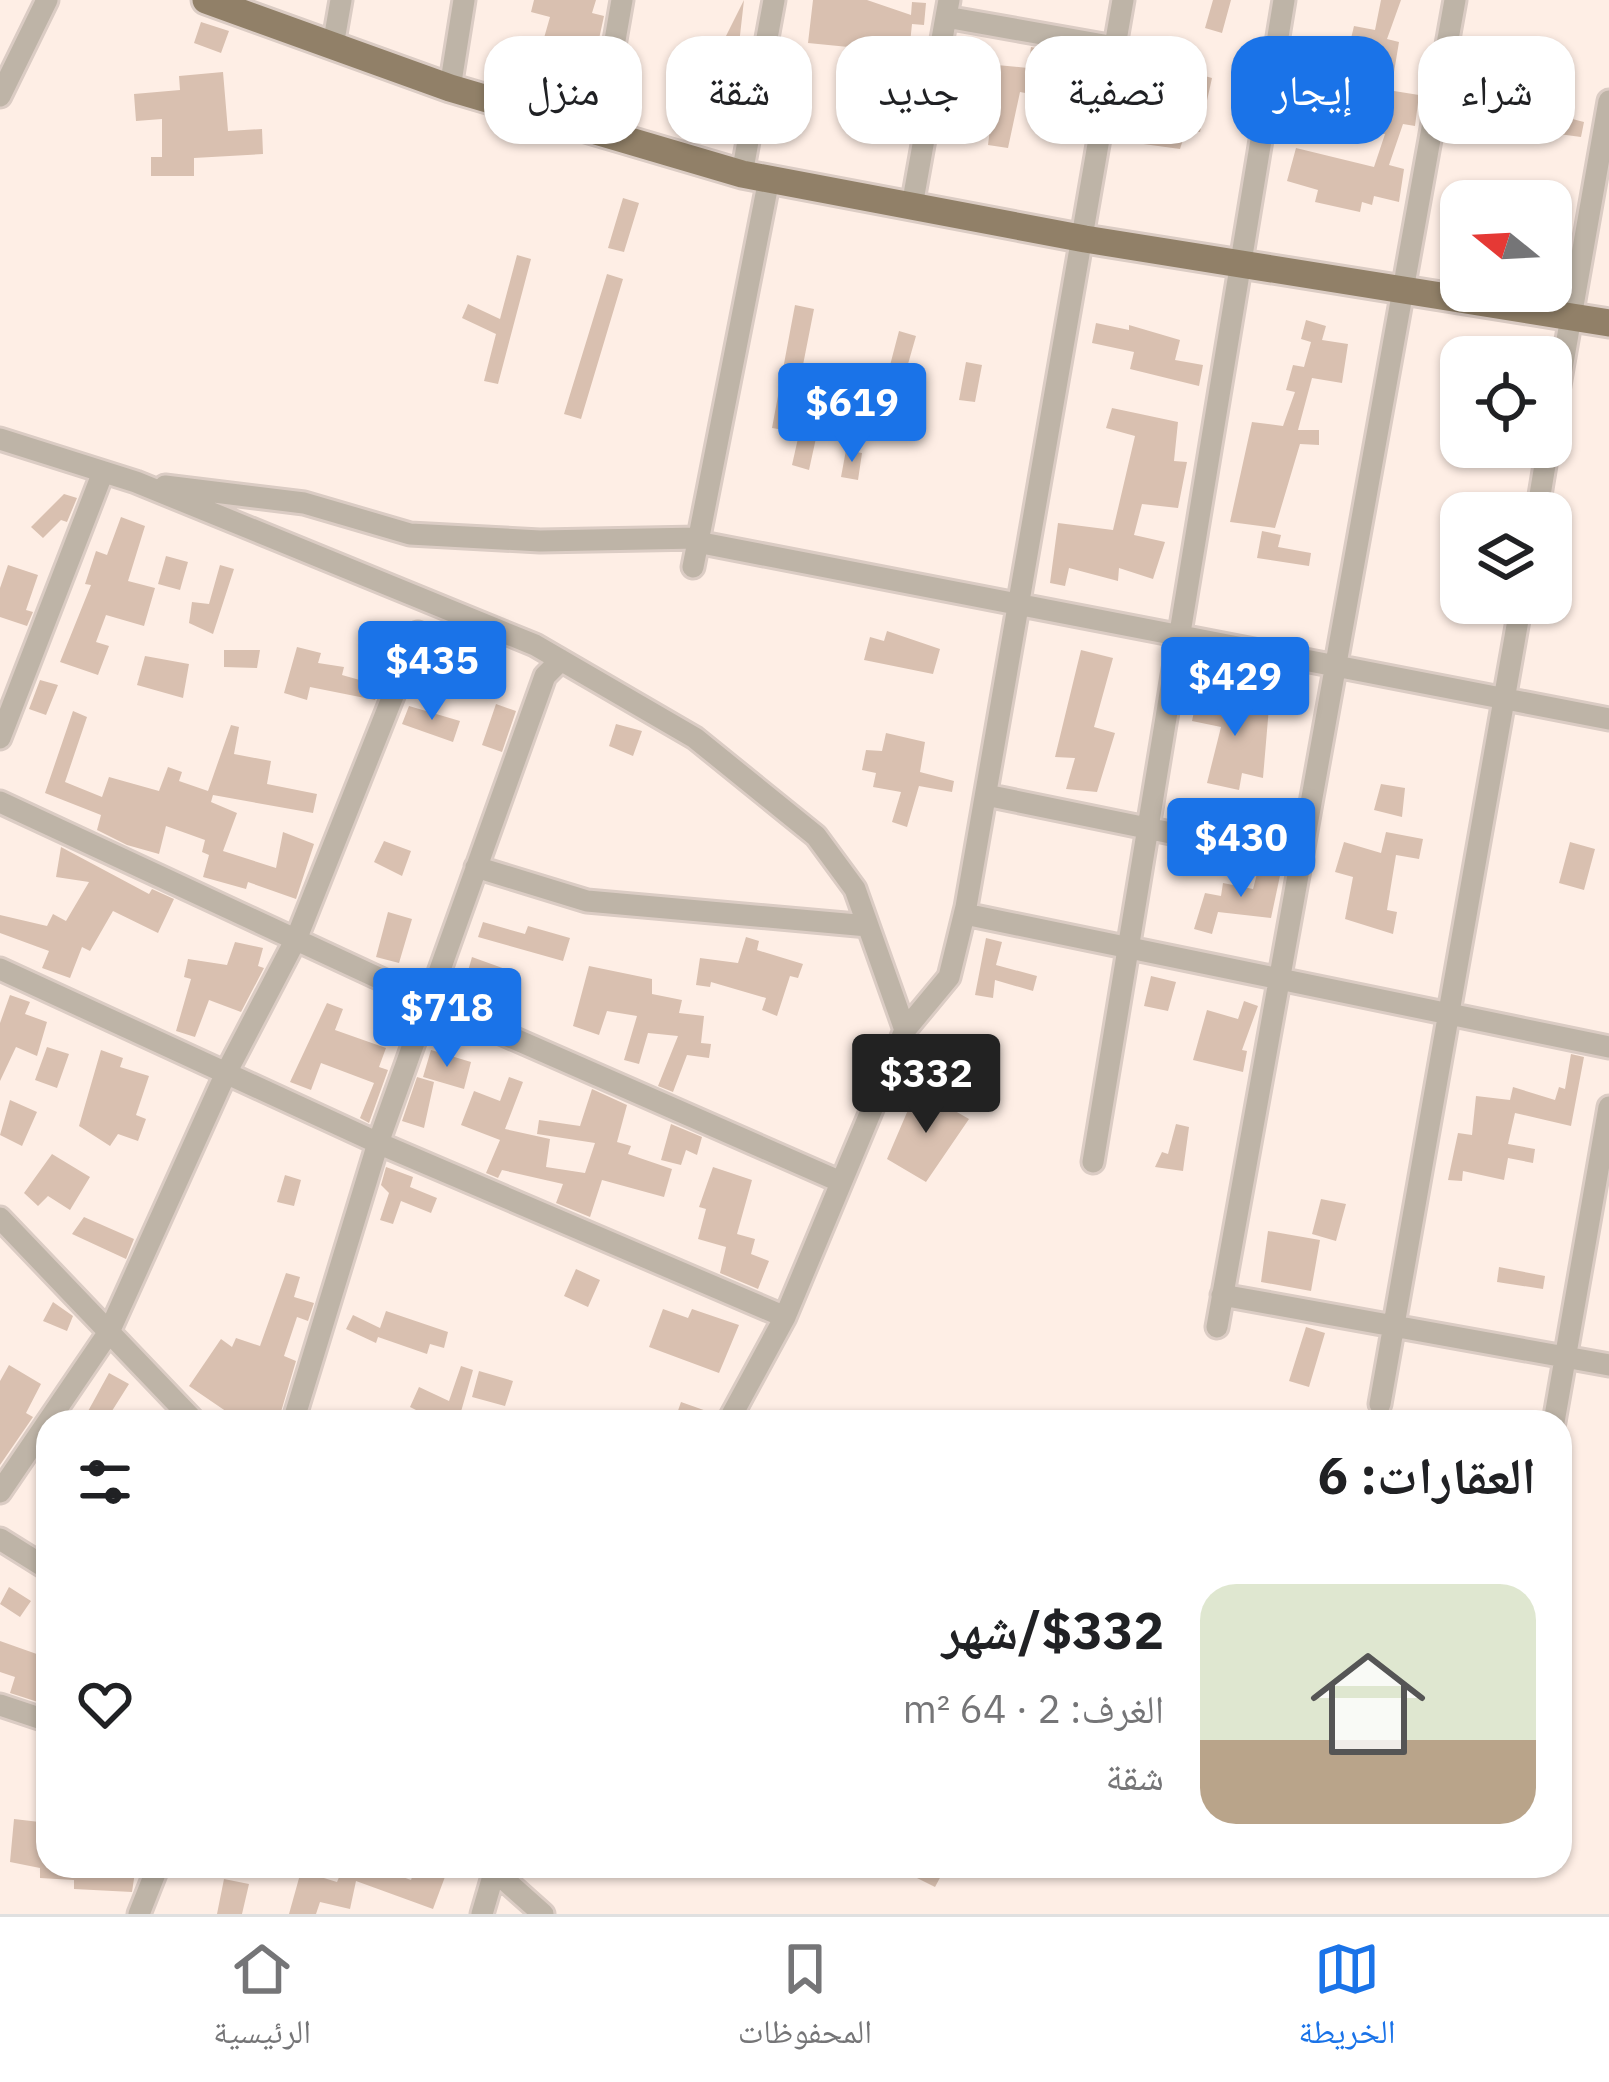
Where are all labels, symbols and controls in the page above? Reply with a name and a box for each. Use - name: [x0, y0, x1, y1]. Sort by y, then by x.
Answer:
- chip: منزل: [484, 36, 642, 144]
- chip: شقة: [666, 36, 812, 144]
- chip: جديد: [836, 36, 1001, 144]
- chip: تصفية: [1025, 36, 1207, 144]
- chip: إيجار: [1231, 36, 1394, 144]
- chip: شراء: [1418, 36, 1575, 144]
- north arrow: [1440, 180, 1572, 312]
- map controls: [1440, 180, 1572, 624]
- button: locate: [1440, 336, 1572, 468]
- pin: $619: [781, 363, 923, 465]
- text: $619: [805, 376, 899, 427]
- button: layers: [1440, 492, 1572, 624]
- pin: $435: [361, 621, 503, 723]
- text: $435: [385, 634, 479, 685]
- pin: $429: [1164, 637, 1306, 739]
- text: $429: [1188, 650, 1282, 701]
- pin: $430: [1170, 798, 1312, 900]
- text: $430: [1194, 811, 1288, 862]
- pin: $718: [376, 968, 518, 1070]
- text: $718: [400, 981, 494, 1032]
- pin: $332: [855, 1034, 997, 1136]
- text: $332: [879, 1047, 973, 1098]
- text: العقارات: 6: [1318, 1442, 1536, 1508]
- icon: filters: [72, 1449, 138, 1515]
- text: $332/شهر: [942, 1597, 1164, 1663]
- icon: home: [1296, 1632, 1440, 1776]
- icon: heart: [72, 1671, 138, 1737]
- text: الغرف: 2 · 64 m²: [903, 1683, 1164, 1734]
- text: شقة: [1106, 1750, 1164, 1801]
- tab: الرئيسية: [213, 1936, 311, 2064]
- tab: المحفوظات: [738, 1936, 872, 2064]
- tab: الخريطة: [1299, 1936, 1396, 2064]

